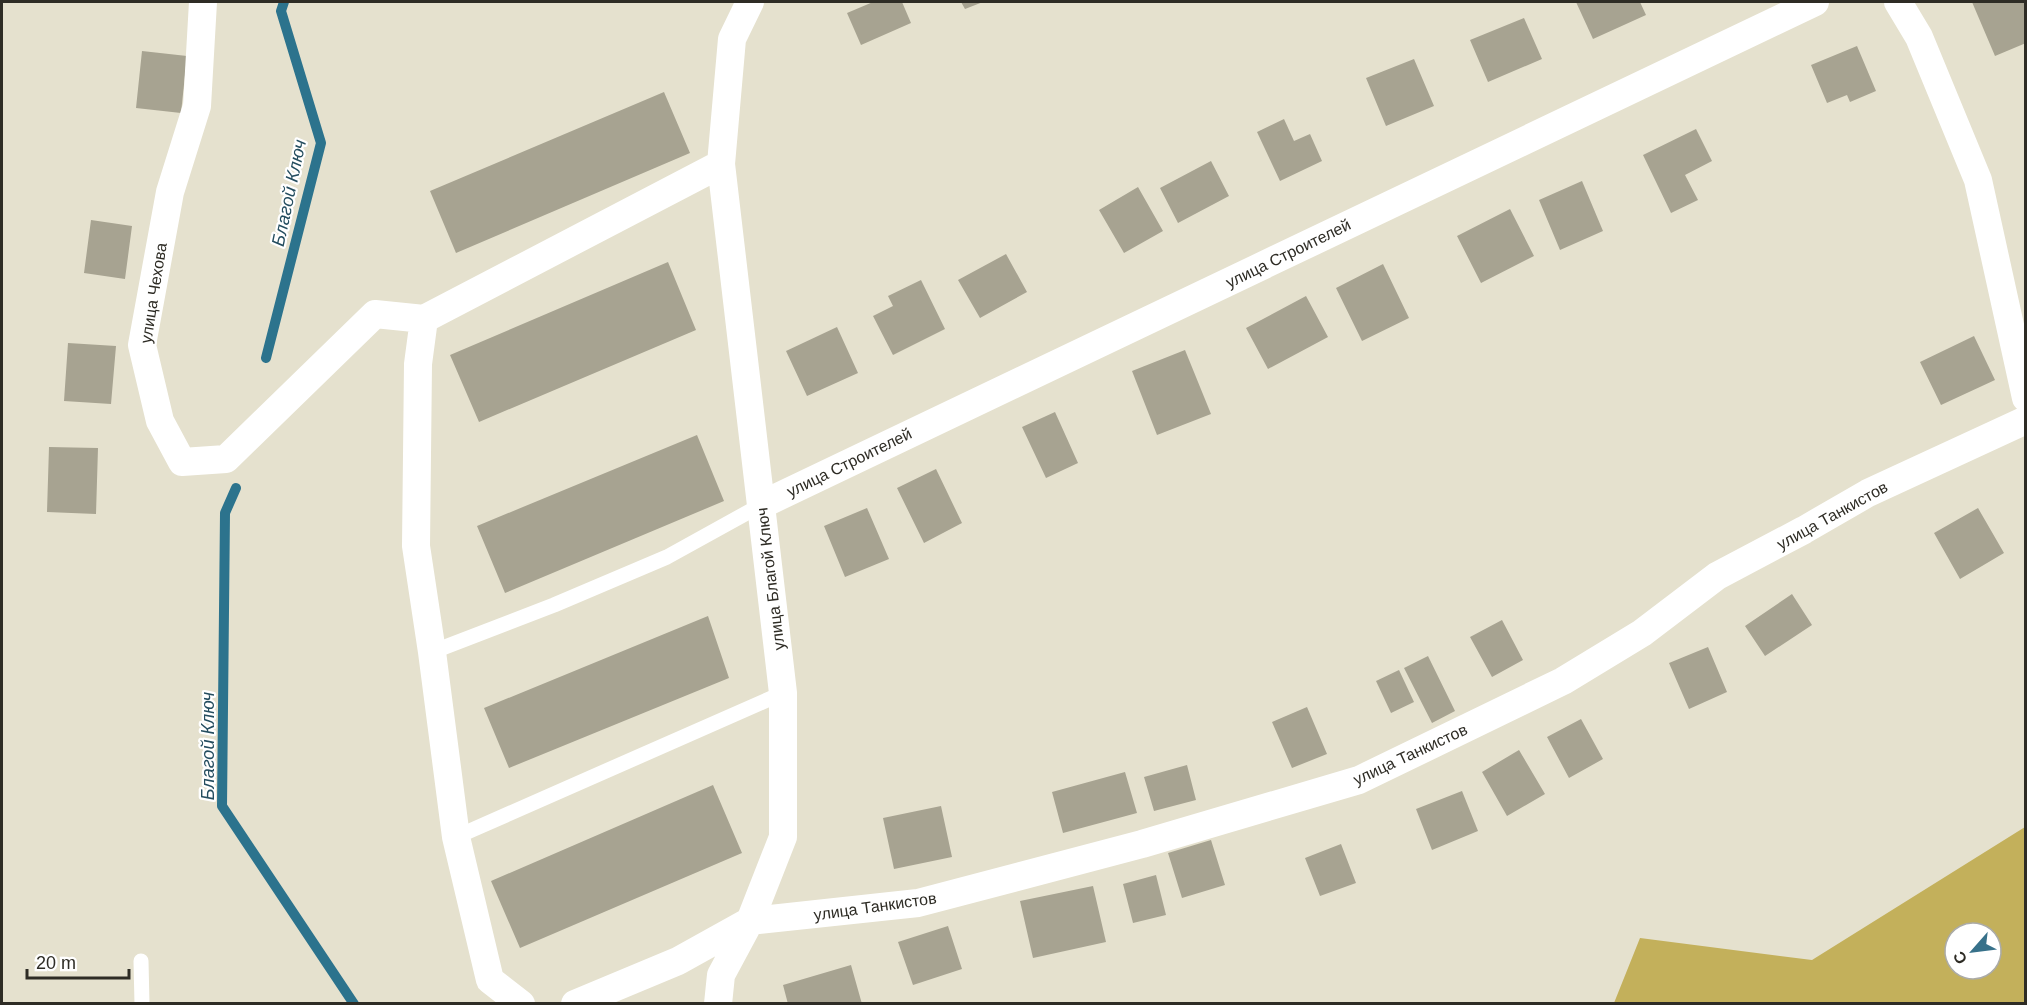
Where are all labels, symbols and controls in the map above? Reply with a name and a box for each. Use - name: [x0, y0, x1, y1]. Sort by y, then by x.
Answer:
- water label: Благой Ключ: [268, 138, 310, 248]
- street label: улица Строителей: [1223, 216, 1353, 291]
- street label: улица Чехова: [137, 241, 170, 345]
- street label: улица Строителей: [784, 425, 914, 500]
- street label: улица Танкистов: [1774, 478, 1890, 553]
- street label: улица Благой Ключ: [753, 507, 788, 651]
- water label: Благой Ключ: [198, 692, 218, 800]
- street label: улица Танкистов: [1351, 721, 1470, 788]
- street label: улица Танкистов: [813, 889, 938, 924]
- north arrow: [1943, 921, 2003, 981]
- scale bar: [27, 942, 129, 980]
- text: С: [1950, 948, 1970, 967]
- text: 20 m: [36, 953, 76, 973]

